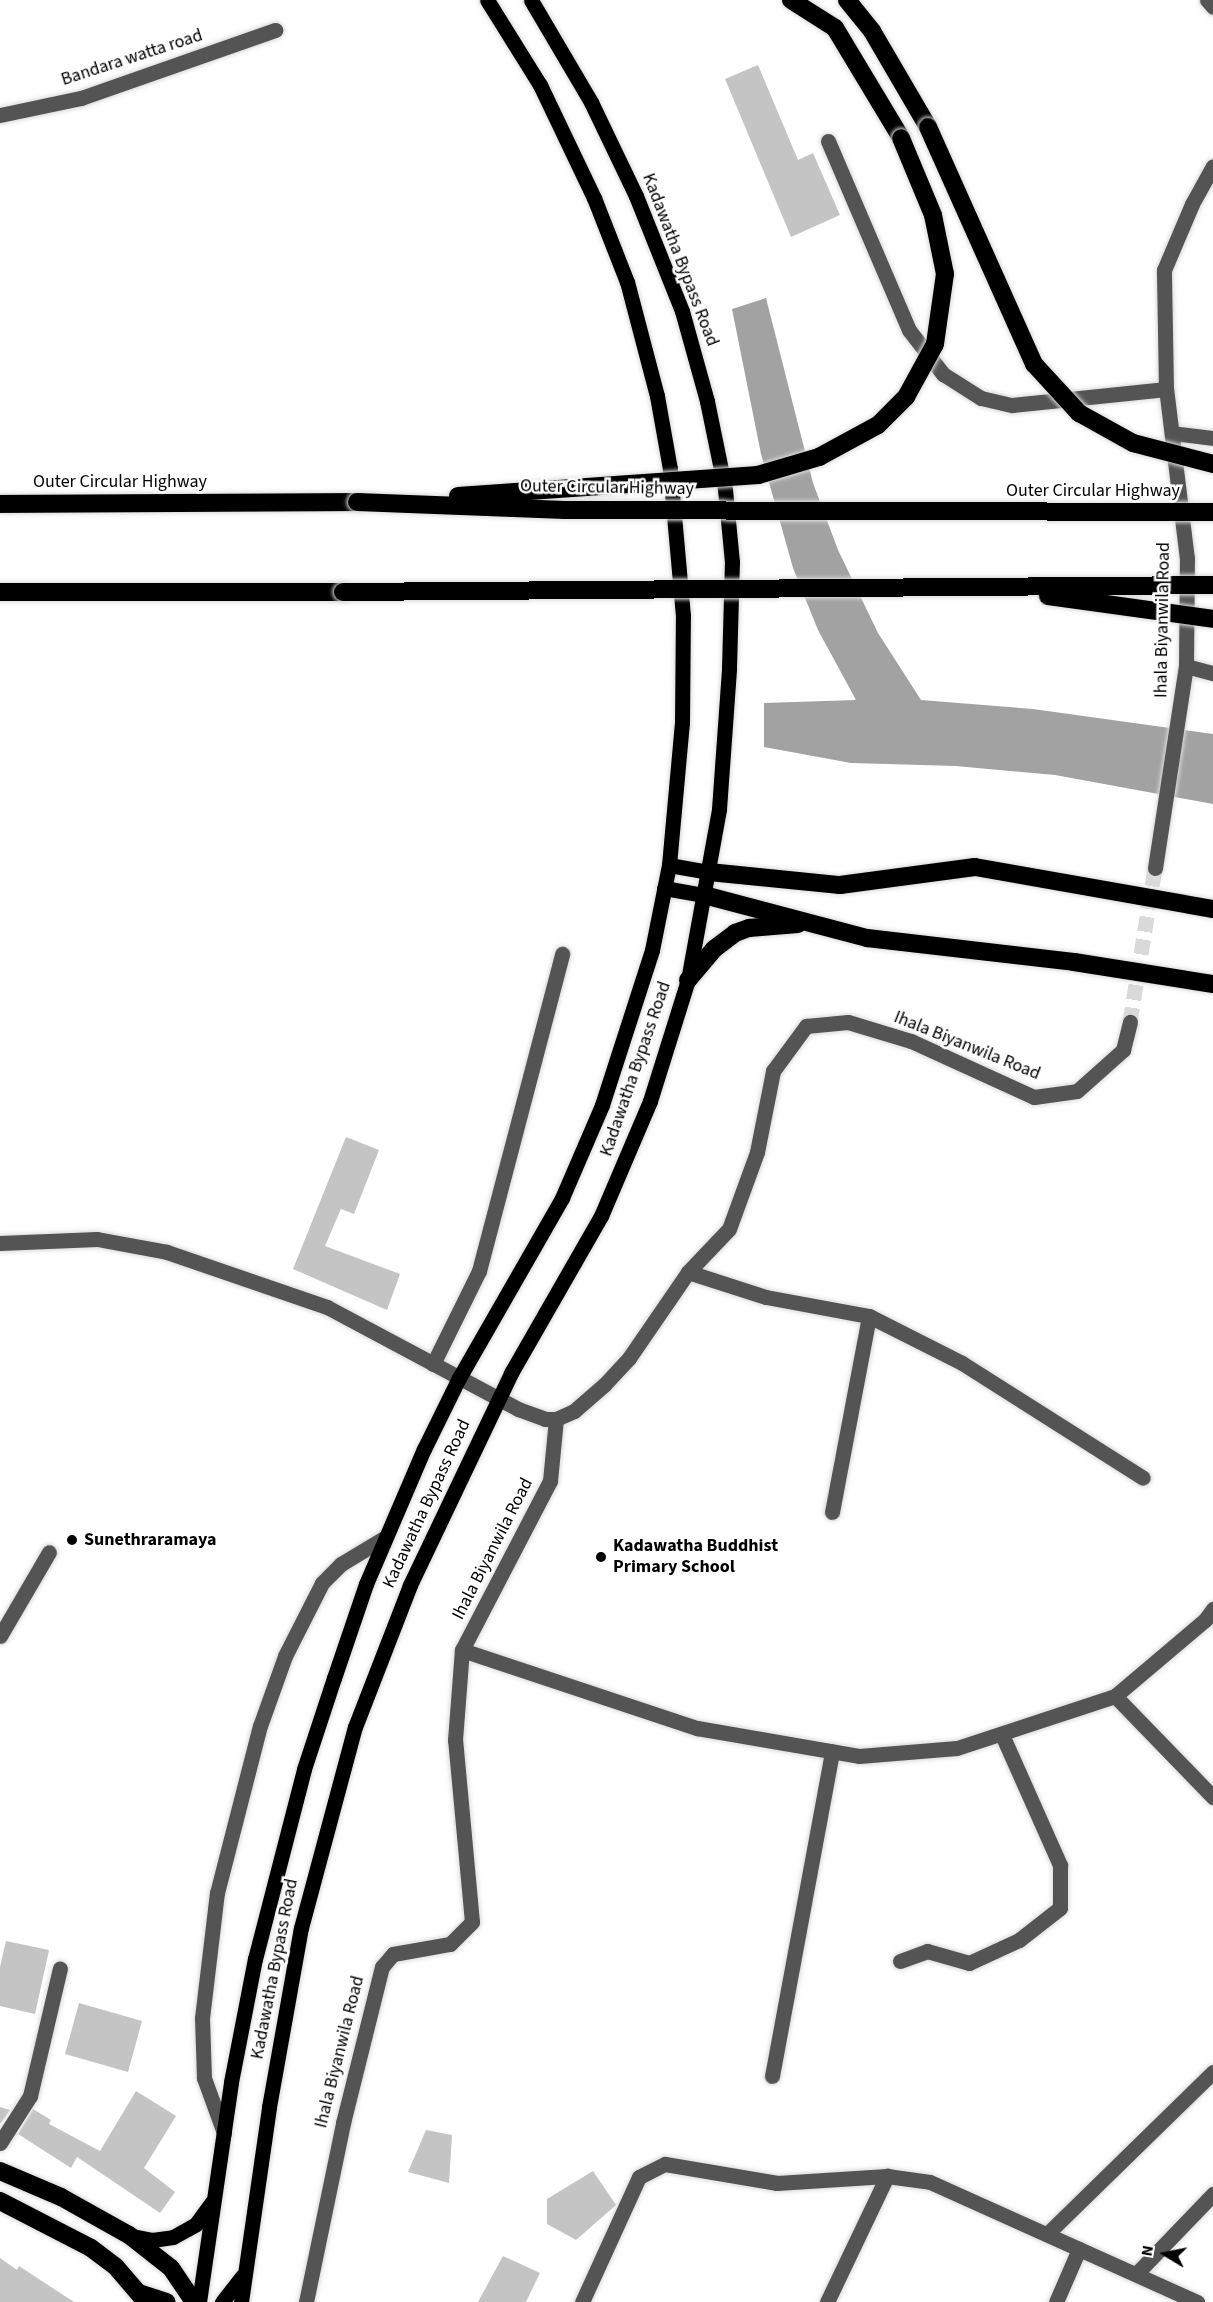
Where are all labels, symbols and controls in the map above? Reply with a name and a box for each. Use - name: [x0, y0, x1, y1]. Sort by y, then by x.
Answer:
- street label: Bandara watta road: [59, 25, 205, 91]
- street label: Kadawatha Bypass Road: [637, 170, 723, 350]
- street label: Outer Circular Highway: [33, 471, 207, 493]
- street label: Outer Circular Highway: [520, 476, 694, 500]
- street label: Outer Circular Highway: [1006, 480, 1180, 502]
- street label: Ihala Biyanwila Road: [1151, 542, 1175, 698]
- street label: Kadawatha Bypass Road: [596, 979, 676, 1159]
- street label: Ihala Biyanwila Road: [891, 1007, 1043, 1085]
- street label: Kadawatha Bypass Road: [378, 1416, 476, 1592]
- street label: Ihala Biyanwila Road: [448, 1475, 538, 1623]
- place label: Sunethraramaya: [84, 1529, 217, 1551]
- marker: Sunethraramaya: [65, 1533, 79, 1547]
- place label: Kadawatha Buddhist Primary School: [613, 1536, 778, 1578]
- marker: Kadawatha Buddhist Primary School: [594, 1550, 608, 1564]
- street label: Kadawatha Bypass Road: [247, 1877, 303, 2061]
- street label: Ihala Biyanwila Road: [311, 1974, 369, 2130]
- north arrow: [1135, 2224, 1195, 2284]
- text: N: [1136, 2244, 1159, 2258]

